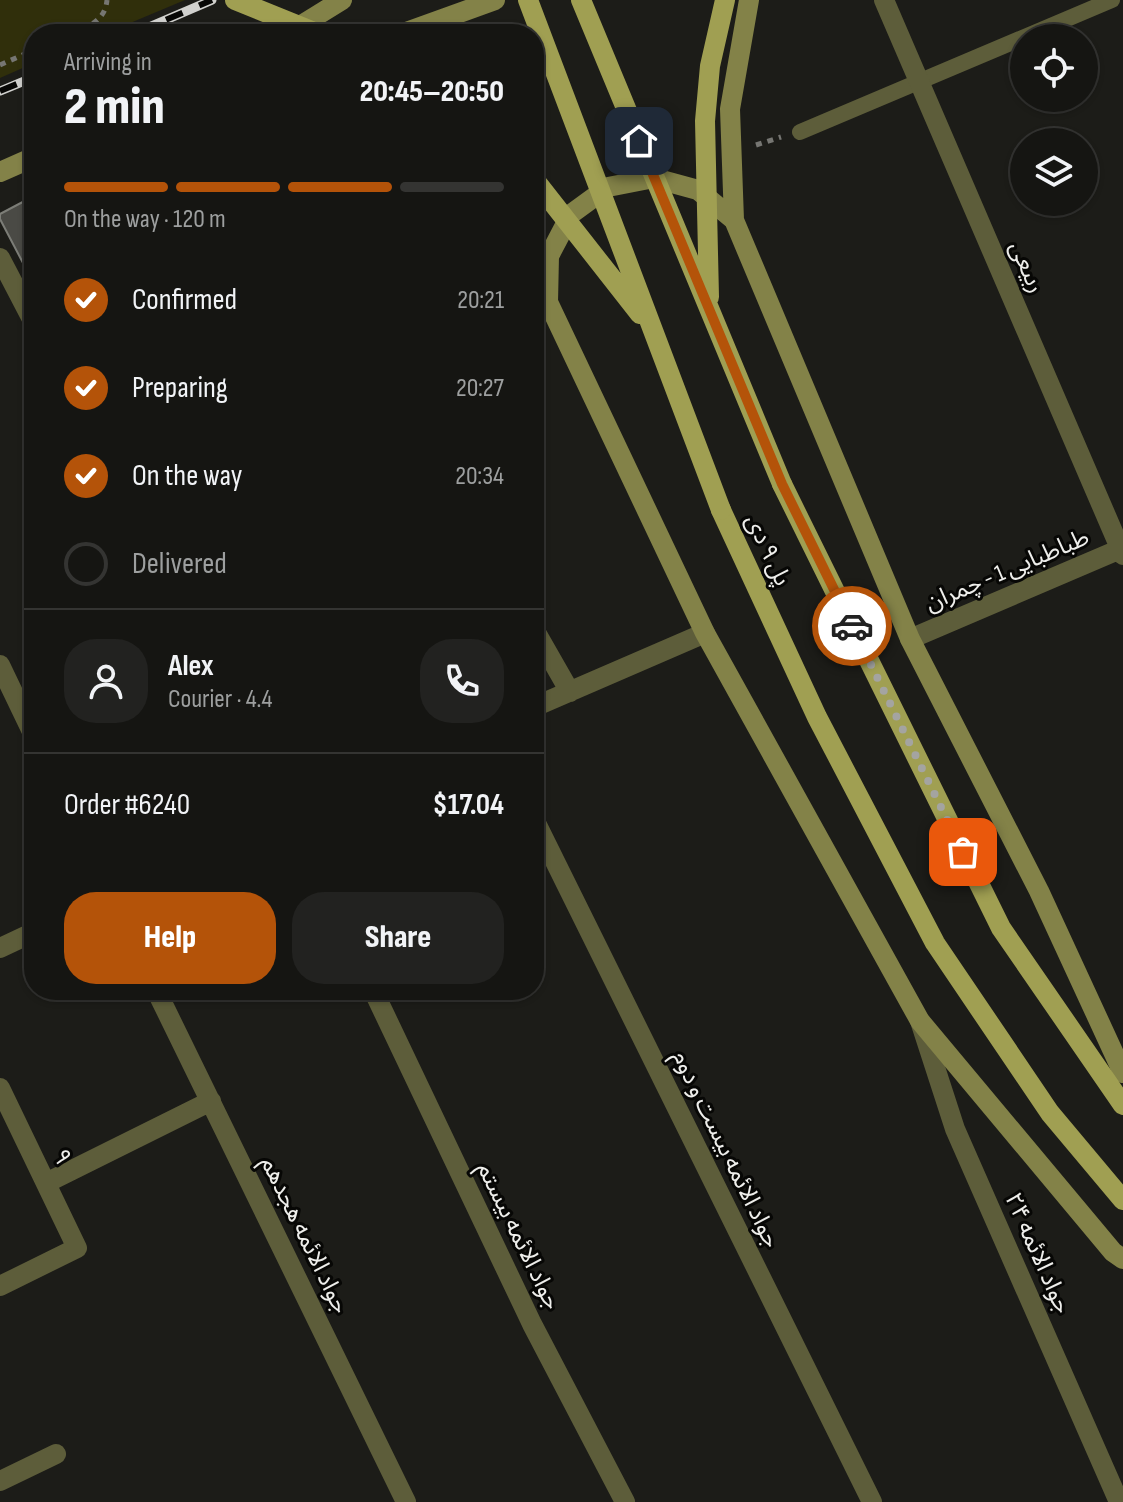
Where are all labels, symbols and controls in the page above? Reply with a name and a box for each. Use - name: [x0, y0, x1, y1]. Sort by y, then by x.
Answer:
- map controls: [1010, 24, 1098, 216]
- button: locate: [1010, 24, 1098, 112]
- text: Arriving in: [64, 47, 152, 78]
- text: 20:45–20:50: [360, 74, 504, 110]
- text: 2 min: [64, 76, 165, 139]
- pin: [605, 107, 673, 175]
- icon: home: [617, 119, 661, 163]
- button: layers: [1010, 128, 1098, 216]
- text: On the way · 120 m: [64, 204, 226, 235]
- street label: ربیعی: [1003, 237, 1051, 297]
- icon: check: [64, 278, 108, 322]
- text: Confirmed: [132, 282, 237, 318]
- text: 20:21: [457, 285, 504, 316]
- icon: check: [64, 366, 108, 410]
- text: Preparing: [132, 370, 228, 406]
- text: 20:27: [456, 373, 504, 404]
- icon: check: [64, 454, 108, 498]
- text: On the way: [132, 458, 242, 494]
- text: 20:34: [455, 461, 504, 492]
- street label: پل ۹ دی: [739, 510, 797, 591]
- street label: طباطبایی 1 - چمران: [921, 522, 1093, 618]
- text: Delivered: [132, 546, 227, 582]
- courier: [812, 586, 892, 666]
- icon: car: [830, 604, 874, 648]
- button: person: [64, 639, 148, 723]
- button: phone: [420, 639, 504, 723]
- text: Alex: [168, 648, 214, 684]
- text: Courier · 4.4: [168, 684, 272, 715]
- text: Order #6240: [64, 787, 190, 823]
- text: $17.04: [432, 787, 504, 823]
- pin: [929, 818, 997, 886]
- icon: bag: [941, 830, 985, 874]
- button: Help: [64, 892, 276, 984]
- button: Share: [292, 892, 504, 984]
- street label: جواد الائمه بیست و دوم: [663, 1046, 786, 1254]
- street label: ۹: [46, 1144, 78, 1170]
- street label: جواد الائمه هجدهم: [253, 1152, 356, 1319]
- street label: جواد الائمه بیستم: [469, 1158, 567, 1315]
- street label: جواد الائمه ۲۴: [998, 1188, 1078, 1318]

